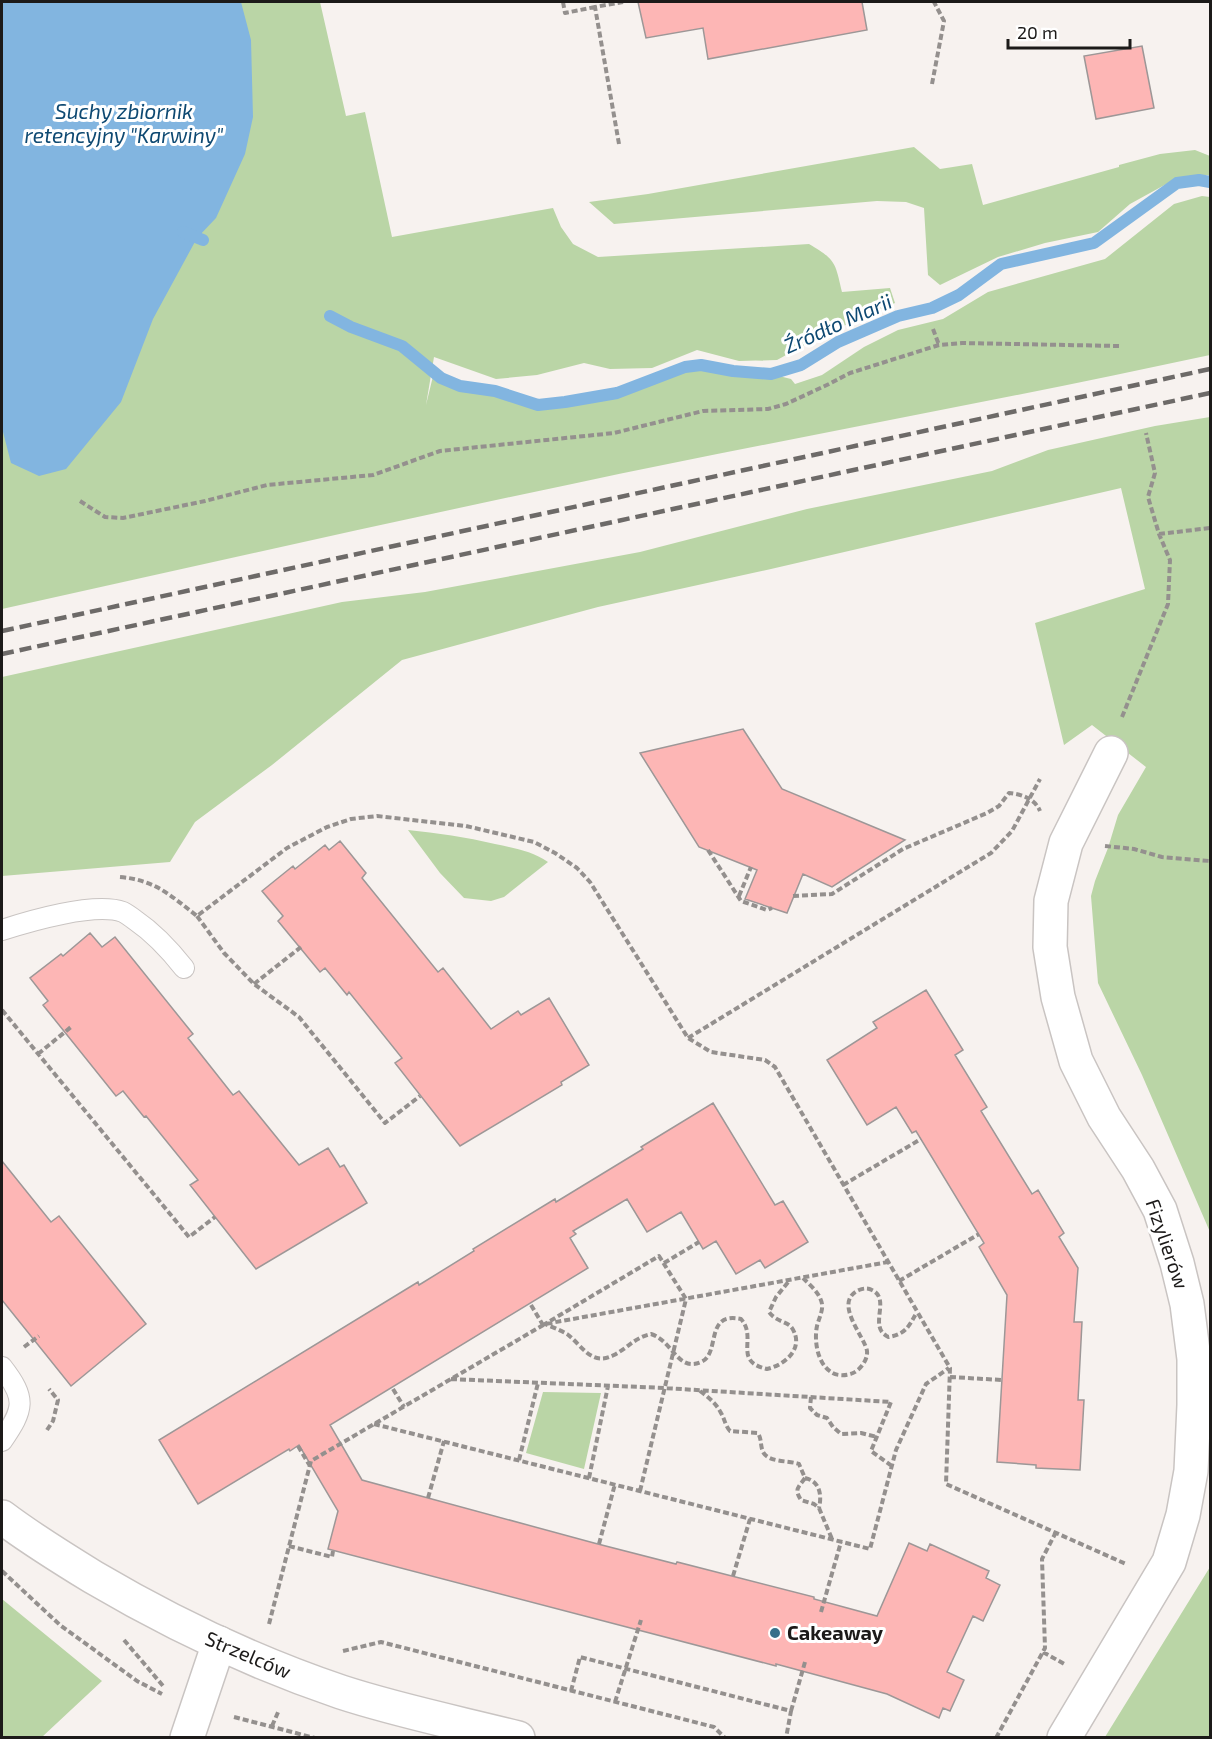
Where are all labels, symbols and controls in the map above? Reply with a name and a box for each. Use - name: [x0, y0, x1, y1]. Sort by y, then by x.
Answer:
- scale bar: [1008, 12, 1130, 50]
- text: 20 m: [1017, 21, 1058, 43]
- water label: Suchy zbiornik retencyjny "Karwiny": [25, 98, 224, 148]
- water label: Źródło Marii: [779, 288, 895, 358]
- street label: Fizylierów: [1141, 1195, 1195, 1292]
- place label: Cakeaway: [787, 1620, 884, 1645]
- street label: Strzelców: [202, 1625, 295, 1683]
- marker: Cakeaway: [768, 1626, 782, 1640]

